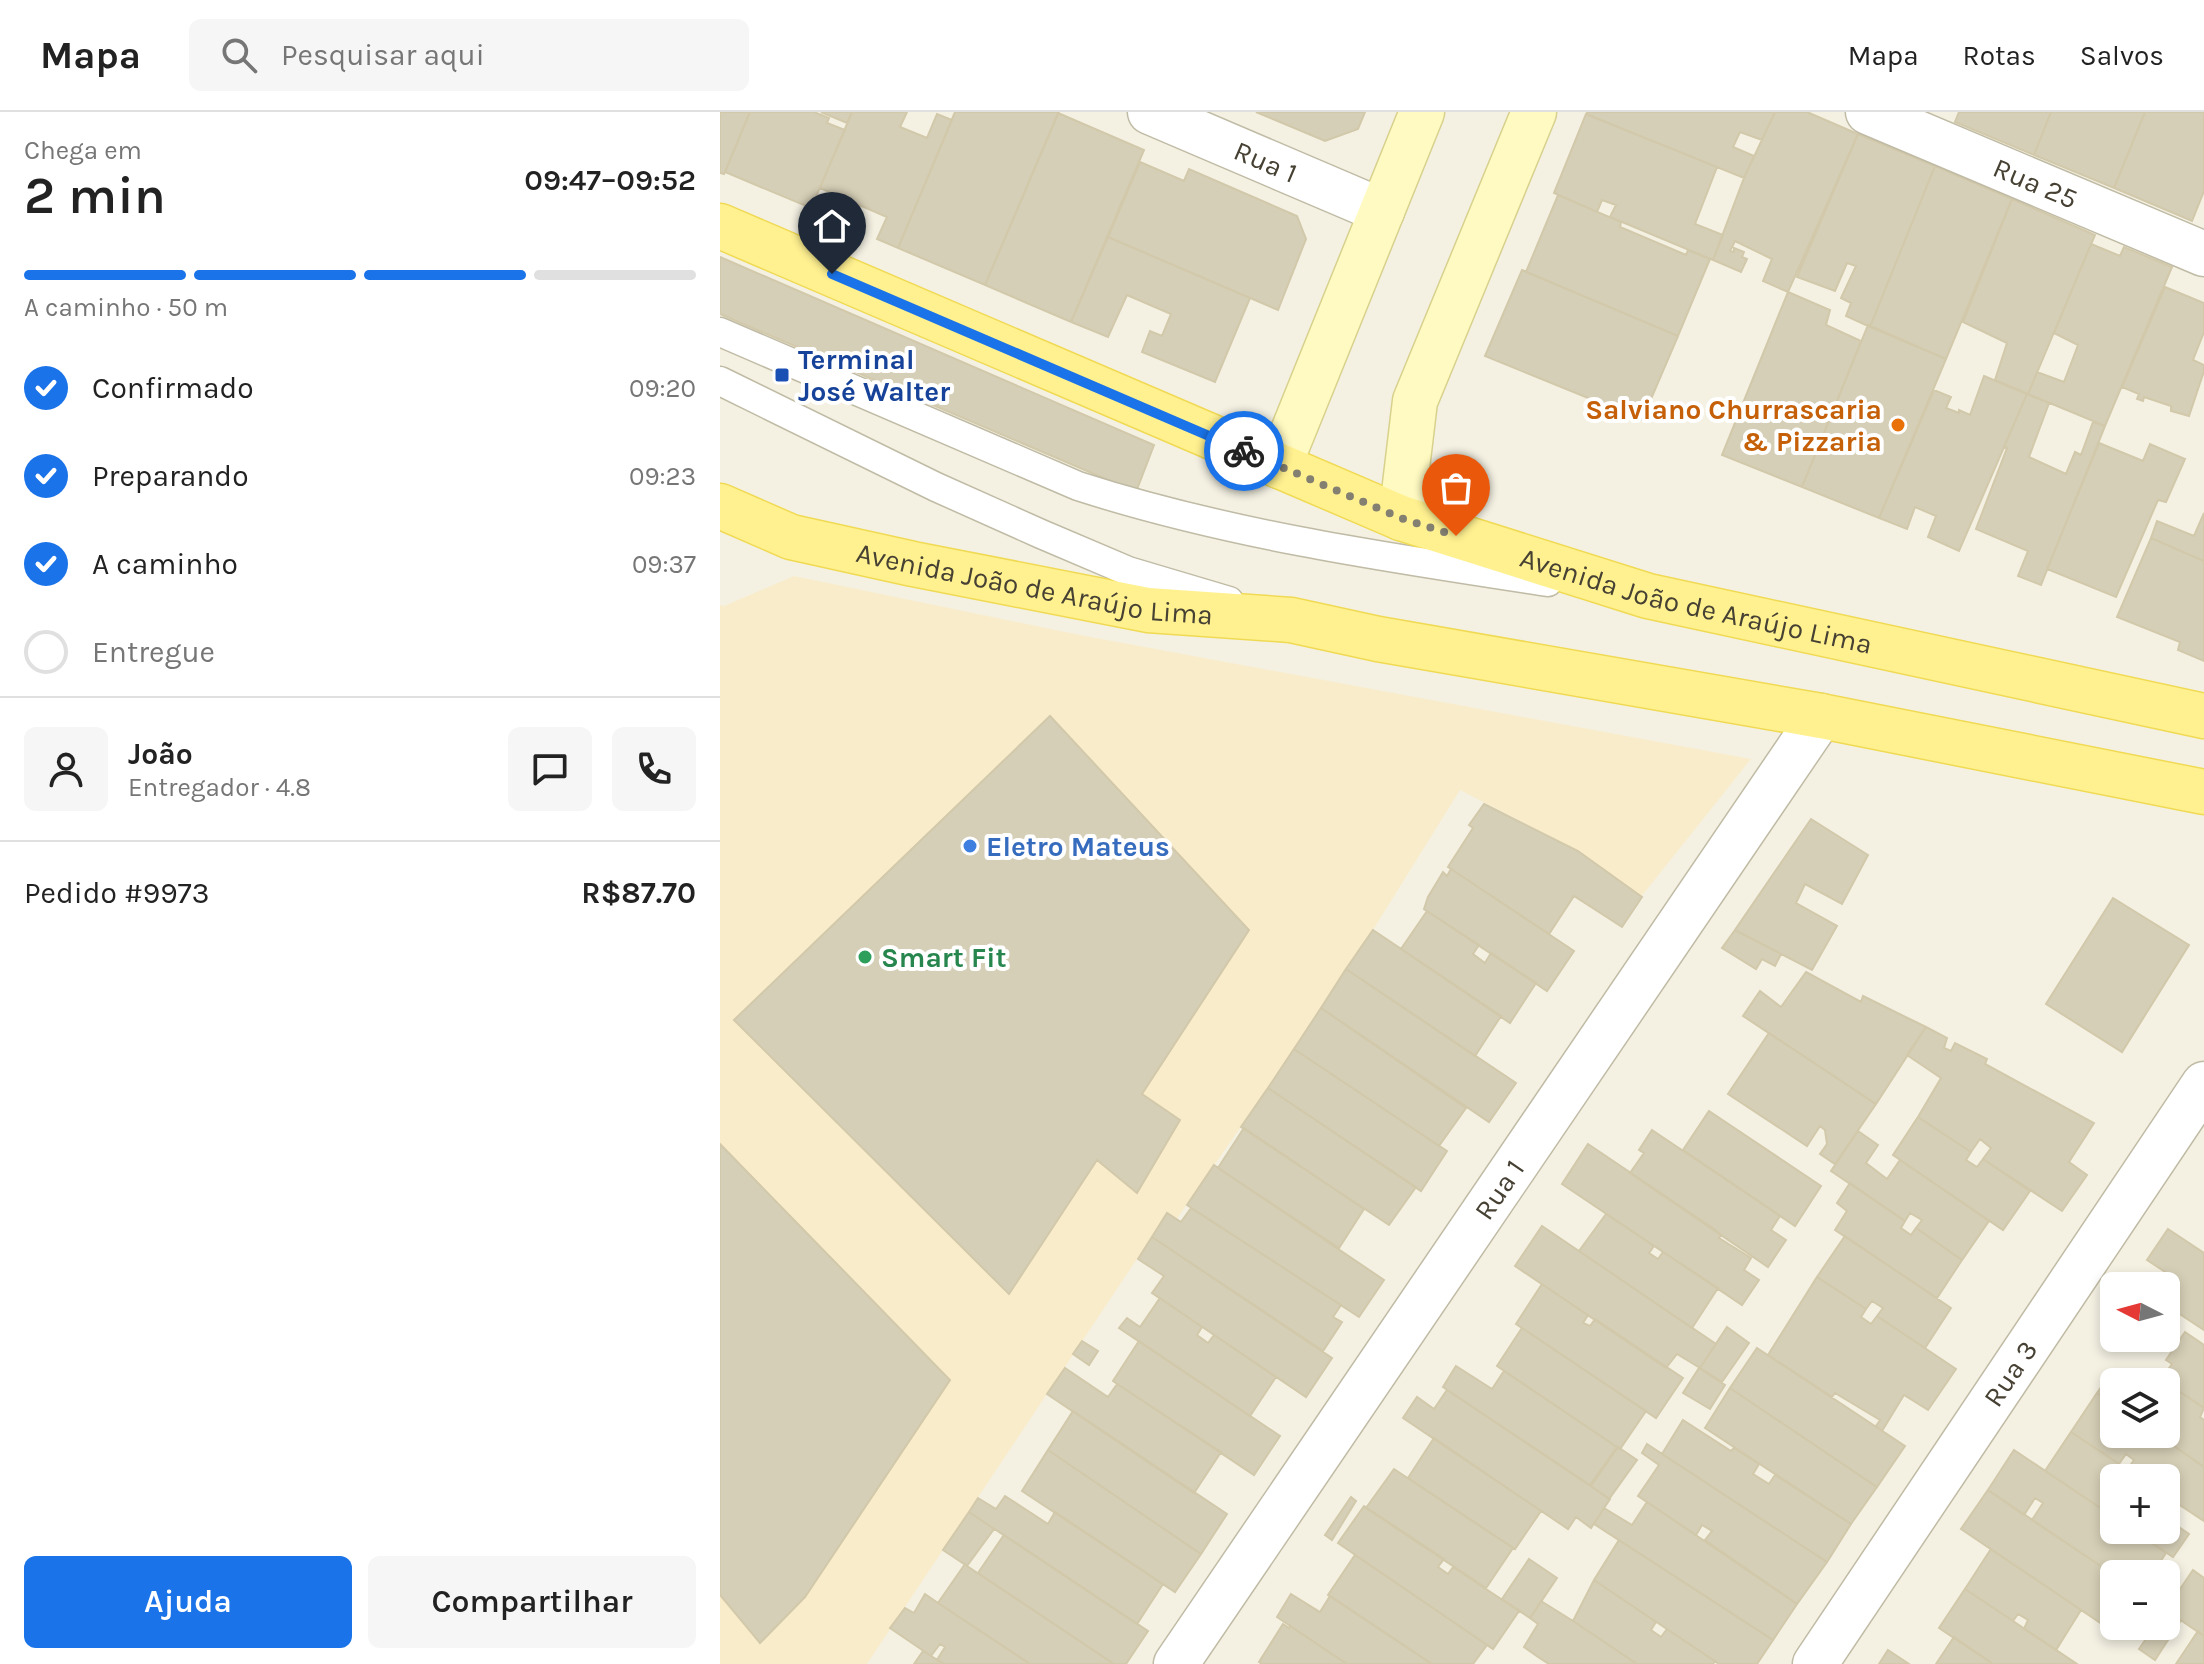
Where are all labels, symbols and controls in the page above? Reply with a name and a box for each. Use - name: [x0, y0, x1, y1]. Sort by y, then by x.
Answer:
- search box: [189, 19, 749, 91]
- text: Mapa: [40, 33, 141, 78]
- icon: search: [217, 33, 261, 77]
- text: Pesquisar aqui: [281, 37, 485, 73]
- text: Mapa: [1848, 39, 1919, 72]
- text: Rotas: [1963, 39, 2036, 72]
- text: Salvos: [2080, 39, 2164, 72]
- street label: Rua 1: [1229, 134, 1302, 190]
- text: Chega em: [24, 135, 142, 166]
- street label: Rua 25: [1988, 151, 2083, 216]
- text: 09:47–09:52: [524, 162, 696, 198]
- text: 2 min: [24, 165, 166, 226]
- pin: [798, 192, 866, 274]
- icon: home: [810, 204, 854, 248]
- text: A caminho · 50 m: [24, 292, 228, 323]
- place label: Terminal José Walter: [798, 343, 950, 408]
- icon: check: [24, 366, 68, 410]
- marker: Terminal José Walter: [773, 366, 791, 384]
- text: Confirmado: [92, 370, 254, 406]
- text: 09:20: [629, 373, 696, 404]
- place label: Salviano Churrascaria & Pizzaria: [1585, 393, 1882, 458]
- courier: [1204, 411, 1284, 491]
- marker: Salviano Churrascaria & Pizzaria: [1889, 416, 1907, 434]
- icon: bike: [1222, 429, 1266, 473]
- icon: check: [24, 454, 68, 498]
- pin: [1422, 454, 1490, 536]
- text: Preparando: [92, 458, 249, 494]
- text: 09:23: [629, 461, 696, 492]
- icon: bag: [1434, 466, 1478, 510]
- street label: Avenida João de Araújo Lima: [853, 536, 1214, 632]
- street label: Avenida João de Araújo Lima: [1516, 541, 1875, 661]
- icon: check: [24, 542, 68, 586]
- text: A caminho: [92, 546, 238, 582]
- text: 09:37: [632, 549, 696, 580]
- text: Entregue: [92, 634, 215, 670]
- button: person: [24, 727, 108, 811]
- button: chat: [508, 727, 592, 811]
- button: phone: [612, 727, 696, 811]
- text: João: [128, 736, 193, 772]
- text: Entregador · 4.8: [128, 772, 311, 803]
- place label: Eletro Mateus: [986, 830, 1170, 863]
- marker: Eletro Mateus: [961, 837, 979, 855]
- text: Pedido #9973: [24, 875, 209, 911]
- text: R$87.70: [581, 875, 696, 911]
- place label: Smart Fit: [881, 941, 1006, 974]
- marker: Smart Fit: [856, 948, 874, 966]
- street label: Rua 1: [1467, 1153, 1531, 1226]
- north arrow: [2100, 1272, 2180, 1352]
- map controls: [2100, 1272, 2180, 1640]
- street label: Rua 3: [1976, 1334, 2044, 1413]
- button: layers: [2100, 1368, 2180, 1448]
- button: +: [2100, 1464, 2180, 1544]
- button: Ajuda: [24, 1556, 352, 1648]
- button: Compartilhar: [368, 1556, 696, 1648]
- button: −: [2100, 1560, 2180, 1640]

